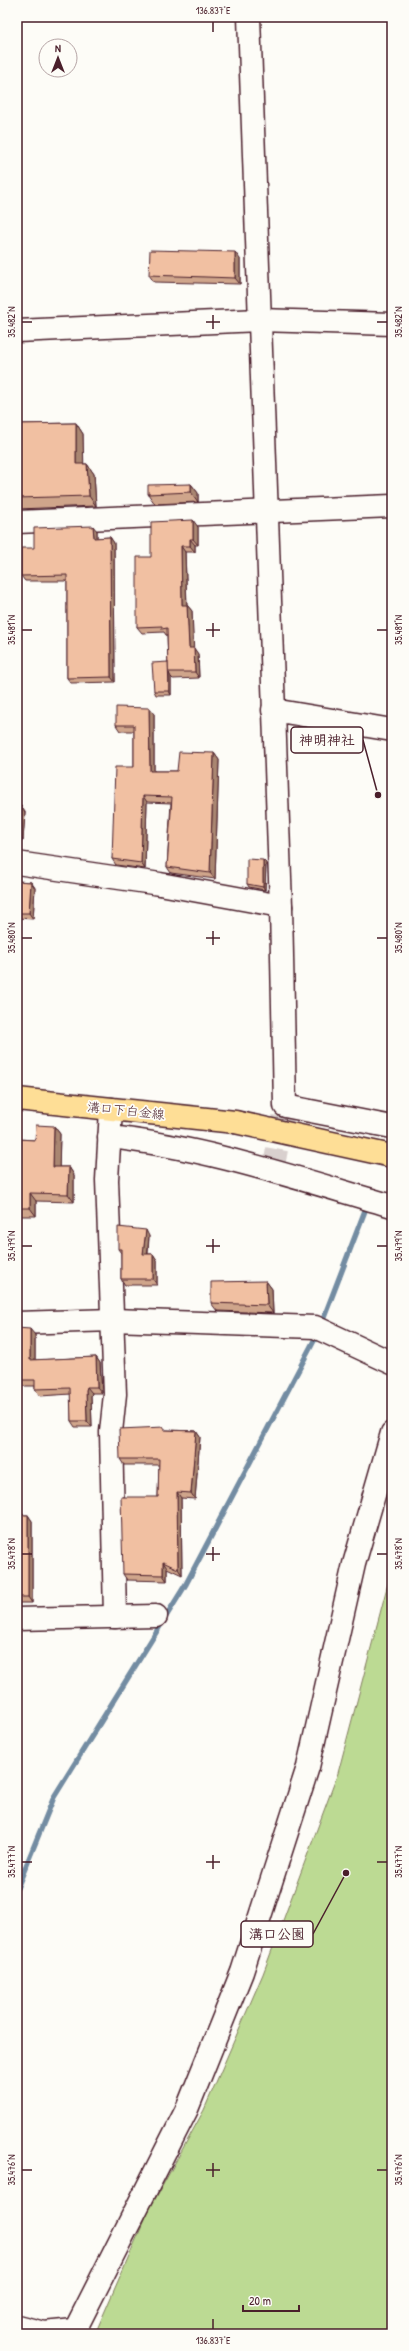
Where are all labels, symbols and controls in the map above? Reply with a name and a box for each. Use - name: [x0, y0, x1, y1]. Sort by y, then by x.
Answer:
- text: 136.837°E: [196, 4, 231, 17]
- north arrow: [38, 38, 78, 78]
- text: N: [55, 41, 61, 55]
- text: 35.482°N: [5, 306, 18, 338]
- text: 35.482°N: [392, 306, 405, 338]
- text: 35.481°N: [5, 615, 18, 645]
- text: 35.481°N: [392, 615, 405, 645]
- callout: 神明神社: [291, 727, 363, 753]
- text: 神明神社: [299, 730, 355, 749]
- text: 35.480°N: [5, 922, 18, 954]
- text: 35.480°N: [392, 922, 405, 954]
- street label: 溝口下白金線: [86, 1097, 167, 1123]
- text: 35.479°N: [5, 1231, 18, 1261]
- text: 35.479°N: [392, 1231, 405, 1261]
- text: 35.478°N: [5, 1538, 18, 1570]
- text: 35.478°N: [392, 1538, 405, 1570]
- text: 35.477°N: [5, 1846, 18, 1878]
- text: 35.477°N: [392, 1846, 405, 1878]
- callout: 溝口公園: [241, 1921, 313, 1947]
- text: 溝口公園: [249, 1924, 305, 1943]
- text: 35.476°N: [5, 2154, 18, 2186]
- text: 35.476°N: [392, 2154, 405, 2186]
- scale bar: [243, 2287, 299, 2313]
- text: 20 m: [249, 2292, 271, 2309]
- text: 136.837°E: [196, 2334, 231, 2347]

